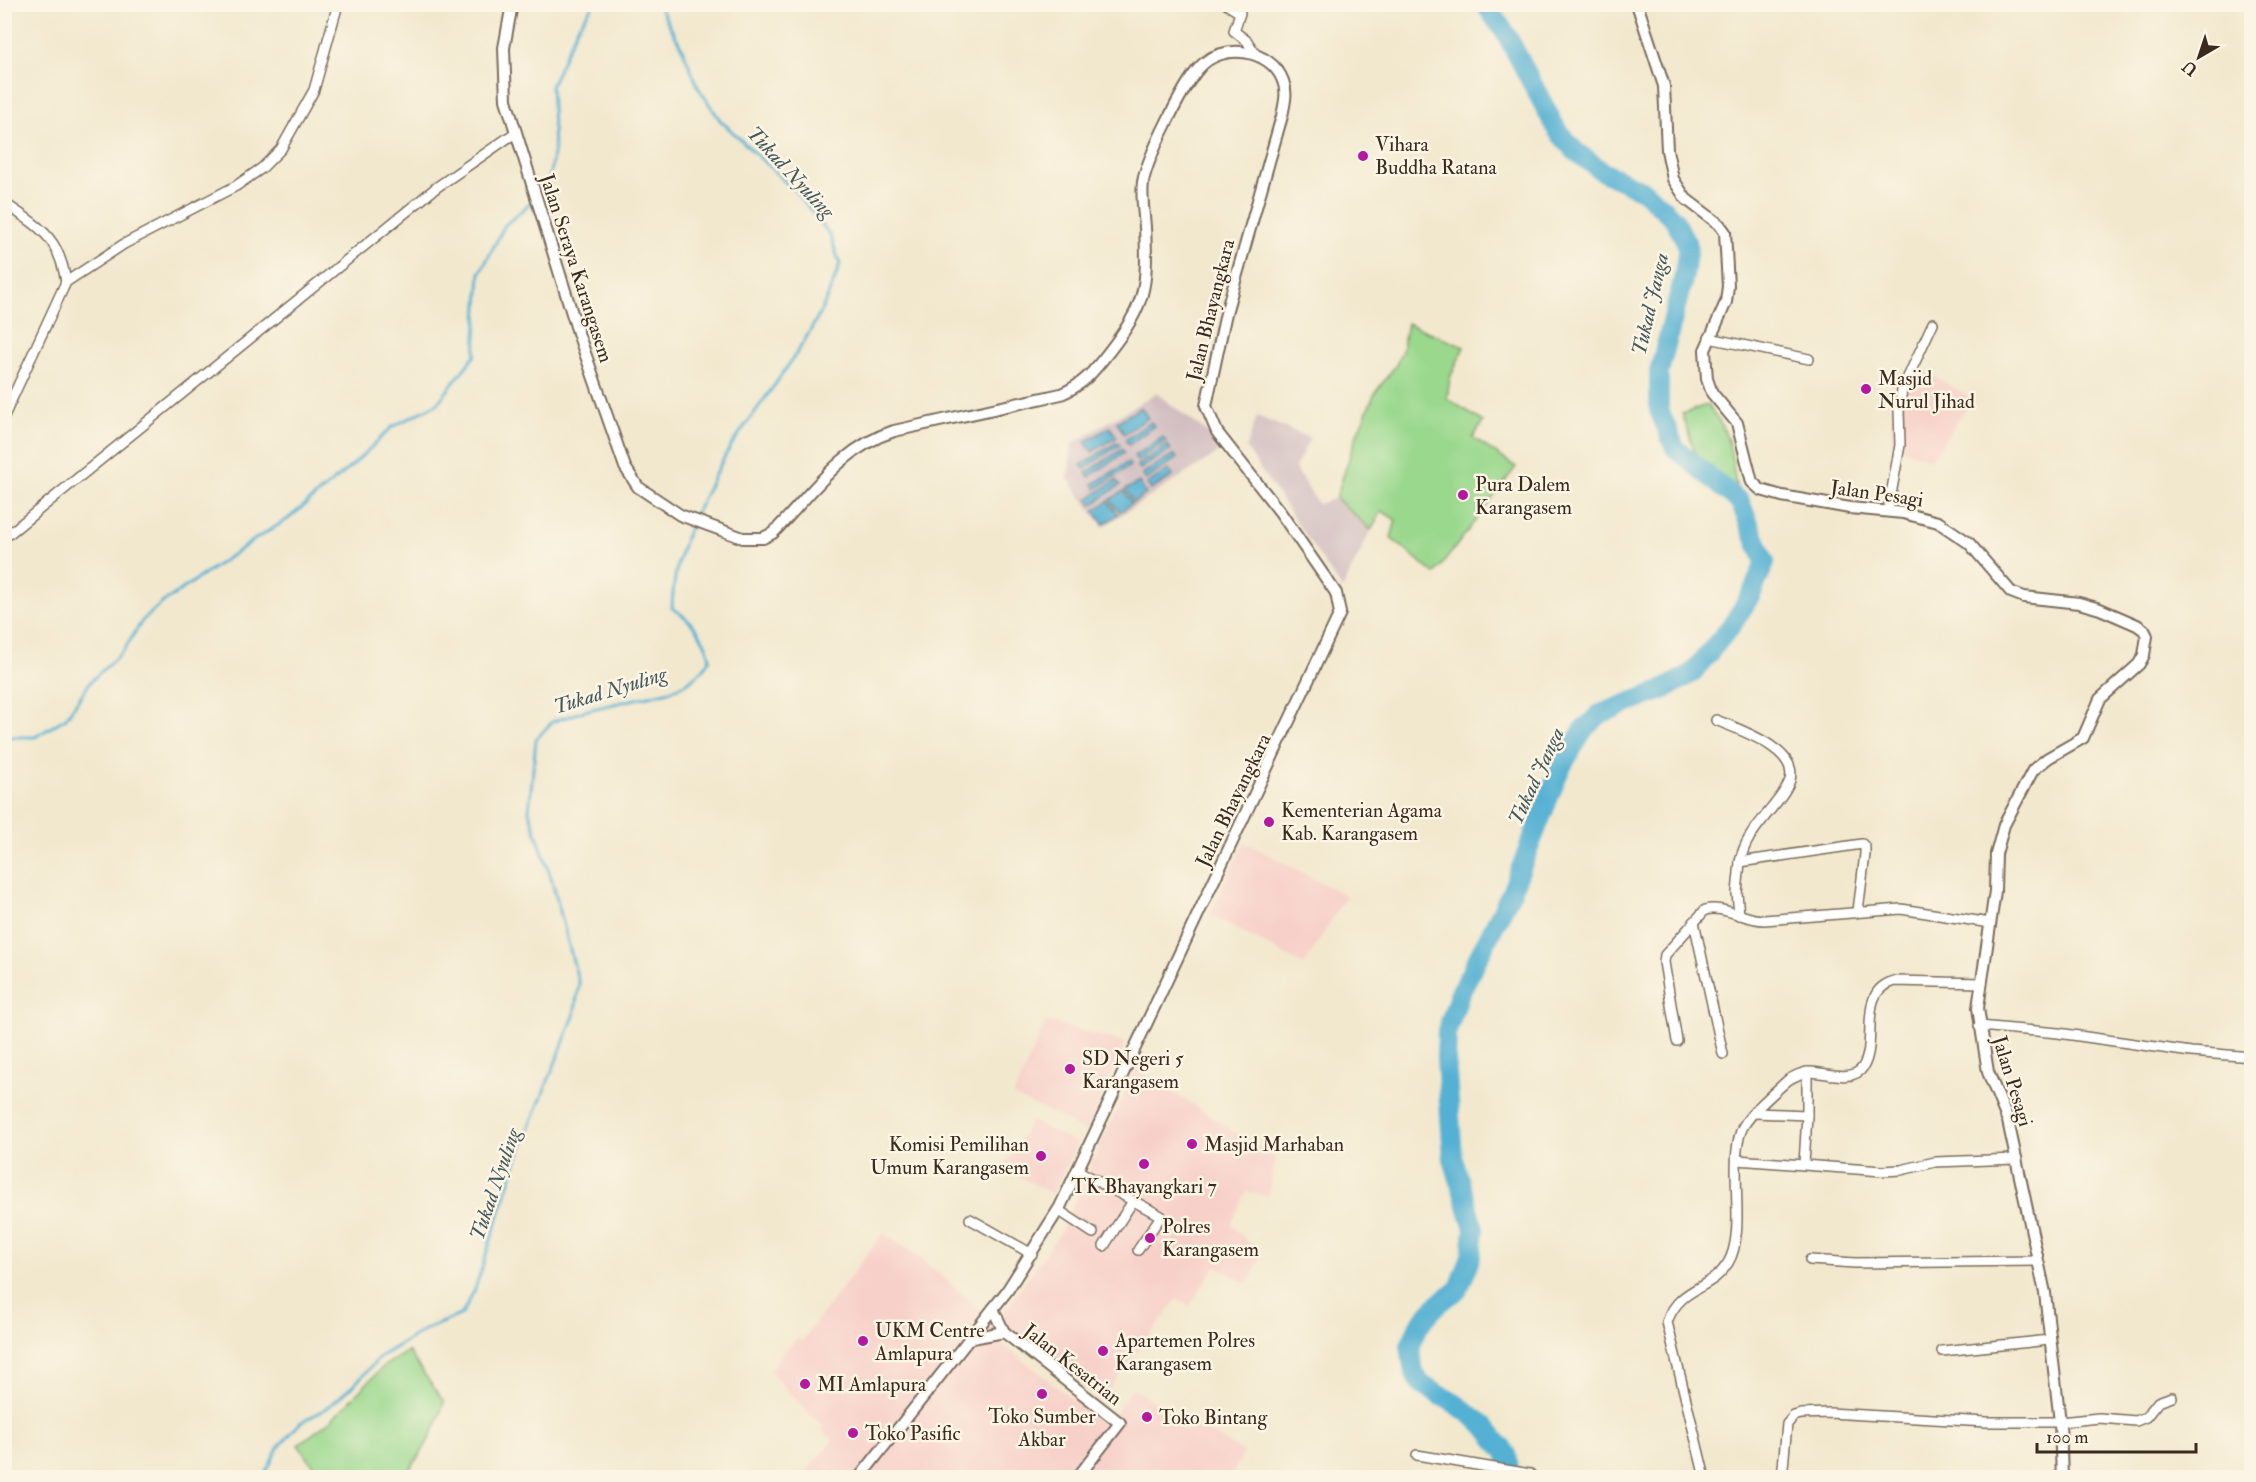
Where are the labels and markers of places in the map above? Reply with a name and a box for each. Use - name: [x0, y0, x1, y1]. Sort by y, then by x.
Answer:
- place label: Vihara Buddha Ratana: [1375, 132, 1498, 180]
- marker: Vihara Buddha Ratana: [1356, 149, 1370, 163]
- place label: Masjid Nurul Jihad: [1878, 366, 1975, 414]
- marker: Masjid Nurul Jihad: [1859, 382, 1873, 396]
- place label: Pura Dalem Karangasem: [1475, 472, 1572, 520]
- marker: Pura Dalem Karangasem: [1456, 488, 1470, 502]
- place label: Kementerian Agama Kab. Karangasem: [1281, 798, 1443, 846]
- marker: Kementerian Agama Kab. Karangasem: [1262, 815, 1276, 829]
- place label: SD Negeri 5 Karangasem: [1082, 1046, 1184, 1094]
- marker: SD Negeri 5 Karangasem: [1063, 1062, 1077, 1076]
- place label: Komisi Pemilihan Umum Karangasem: [870, 1132, 1029, 1180]
- place label: Masjid Marhaban: [1204, 1132, 1344, 1157]
- marker: Masjid Marhaban: [1185, 1137, 1199, 1151]
- marker: Komisi Pemilihan Umum Karangasem: [1034, 1149, 1048, 1163]
- marker: TK Bhayangkari 7: [1137, 1157, 1151, 1171]
- place label: TK Bhayangkari 7: [1071, 1174, 1217, 1199]
- place label: Polres Karangasem: [1162, 1214, 1259, 1262]
- marker: Polres Karangasem: [1143, 1231, 1157, 1245]
- place label: UKM Centre Amlapura: [874, 1318, 985, 1367]
- place label: Apartemen Polres Karangasem: [1114, 1328, 1255, 1376]
- marker: UKM Centre Amlapura: [856, 1334, 870, 1348]
- marker: Apartemen Polres Karangasem: [1096, 1344, 1110, 1358]
- place label: MI Amlapura: [817, 1372, 927, 1398]
- marker: MI Amlapura: [798, 1377, 812, 1391]
- marker: Toko Sumber Akbar: [1035, 1387, 1049, 1401]
- place label: Toko Sumber Akbar: [988, 1404, 1096, 1452]
- place label: Toko Bintang: [1159, 1405, 1268, 1430]
- marker: Toko Bintang: [1140, 1410, 1154, 1424]
- place label: Toko Pasific: [865, 1421, 961, 1446]
- marker: Toko Pasific: [846, 1426, 860, 1440]

